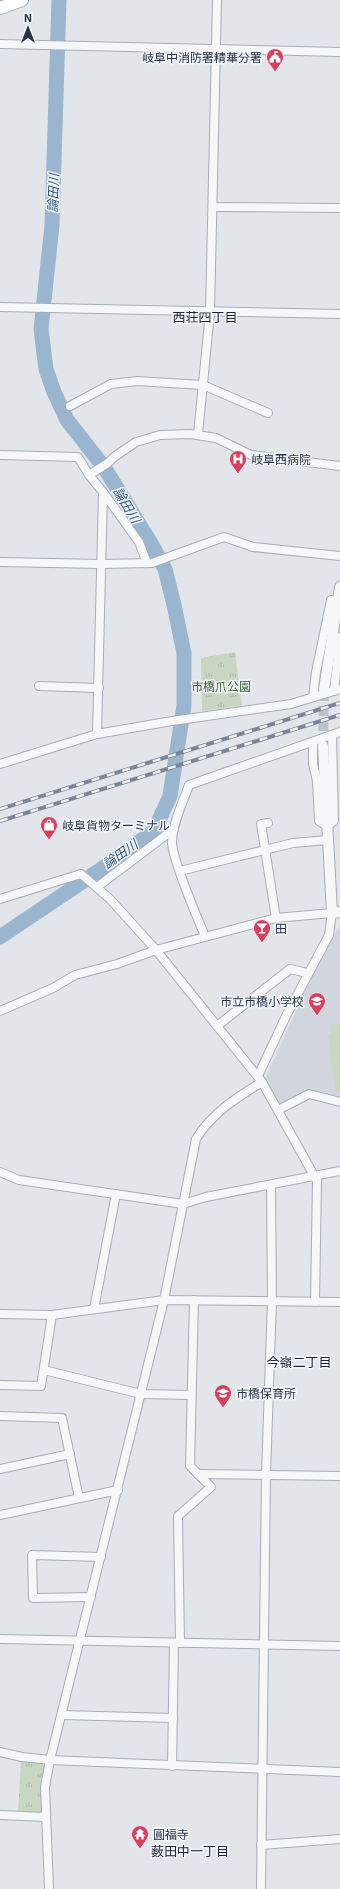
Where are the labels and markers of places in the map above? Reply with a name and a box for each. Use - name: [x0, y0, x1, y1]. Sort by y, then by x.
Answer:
- public building icon: 岐阜中消防署精華分署: [265, 47, 285, 72]
- place label: 岐阜中消防署精華分署: [142, 50, 262, 64]
- hospital icon: 岐阜西病院: [228, 449, 248, 474]
- place label: 岐阜西病院: [251, 452, 311, 466]
- shop icon: 岐阜貨物ターミナル: [39, 815, 59, 840]
- place label: 岐阜貨物ターミナル: [62, 818, 170, 832]
- bar icon: 田: [252, 918, 272, 943]
- place label: 田: [275, 921, 287, 935]
- school or university icon: 市立市橋小学校: [307, 991, 327, 1016]
- place label: 市立市橋小学校: [220, 994, 304, 1008]
- school or university icon: 市橋保育所: [213, 1383, 233, 1408]
- place label: 市橋保育所: [236, 1386, 296, 1400]
- temple icon: 圓福寺: [130, 1824, 150, 1849]
- place label: 圓福寺: [153, 1827, 189, 1841]

